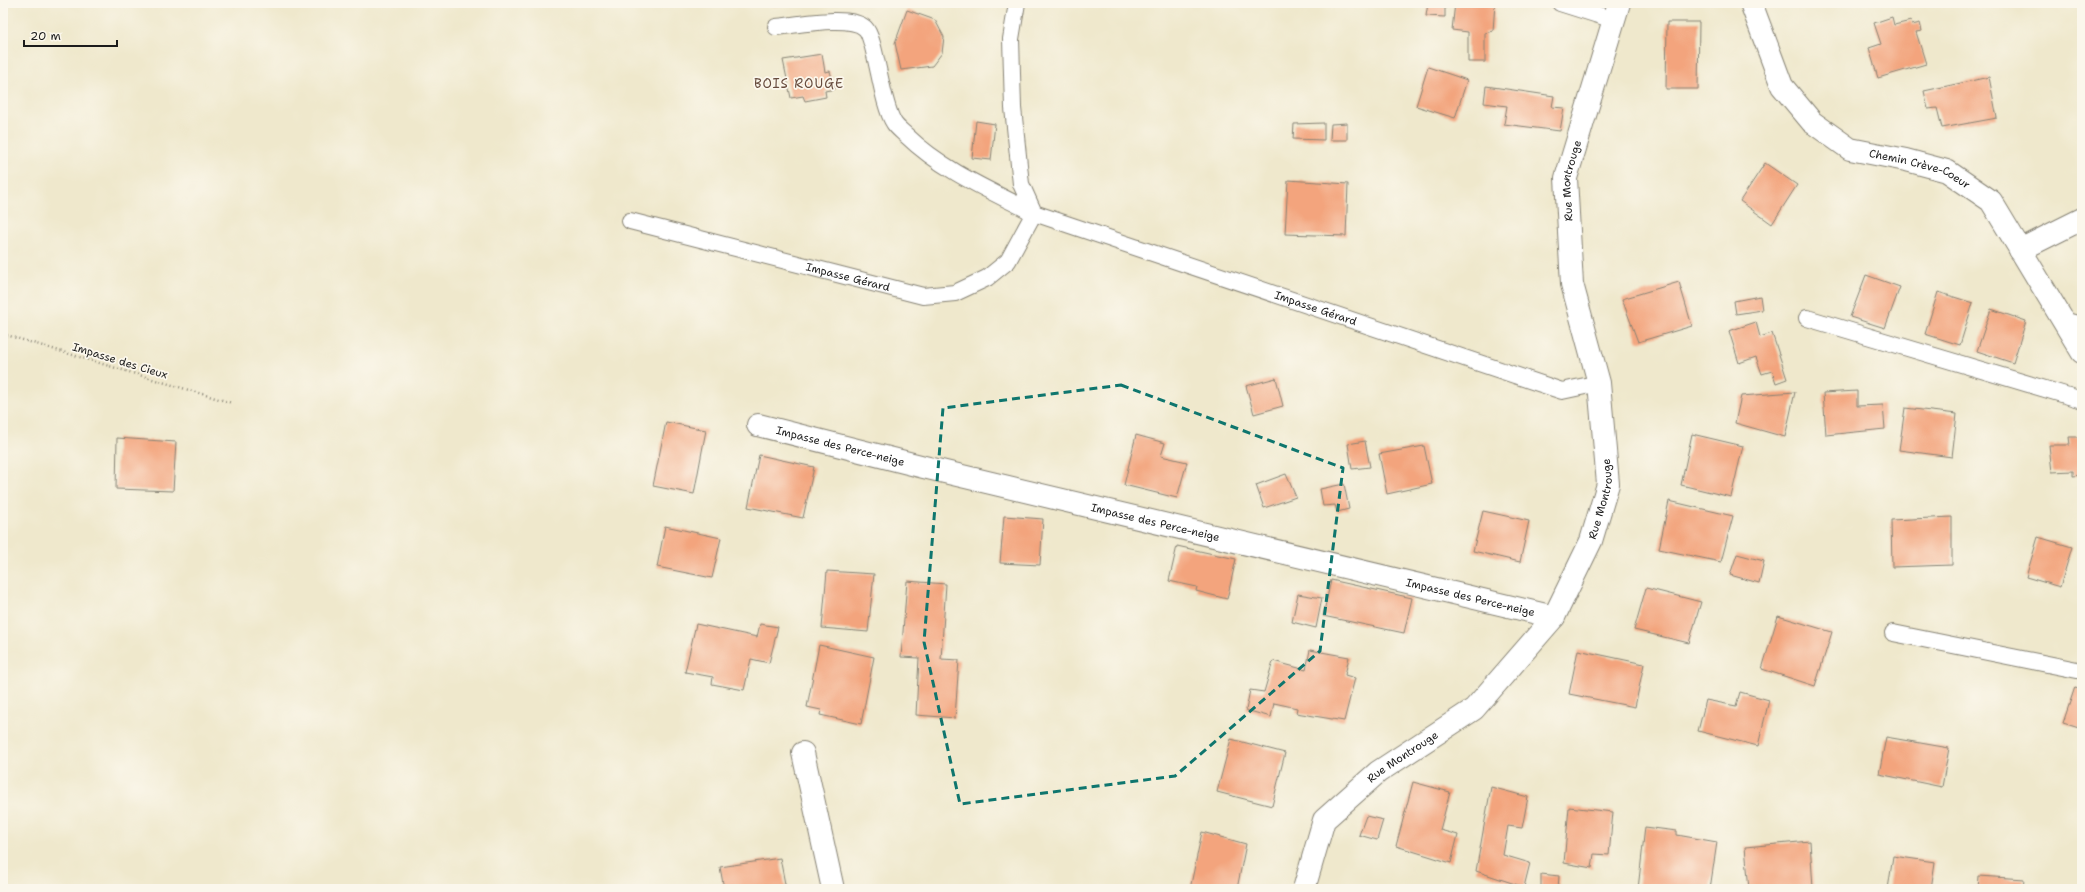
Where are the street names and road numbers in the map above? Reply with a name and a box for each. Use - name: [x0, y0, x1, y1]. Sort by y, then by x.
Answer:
- street label: Rue Montrouge: [1558, 138, 1585, 222]
- street label: Chemin Crève-Coeur: [1868, 145, 1973, 192]
- street label: Impasse Gérard: [804, 259, 892, 295]
- street label: Impasse Gérard: [1273, 287, 1359, 329]
- street label: Impasse des Cieux: [71, 339, 170, 383]
- street label: Impasse des Perce-neige: [775, 422, 906, 469]
- street label: Rue Montrouge: [1584, 458, 1616, 541]
- street label: Impasse des Perce-neige: [1089, 499, 1221, 545]
- street label: Impasse des Perce-neige: [1405, 575, 1536, 620]
- street label: Rue Montrouge: [1364, 727, 1441, 786]

